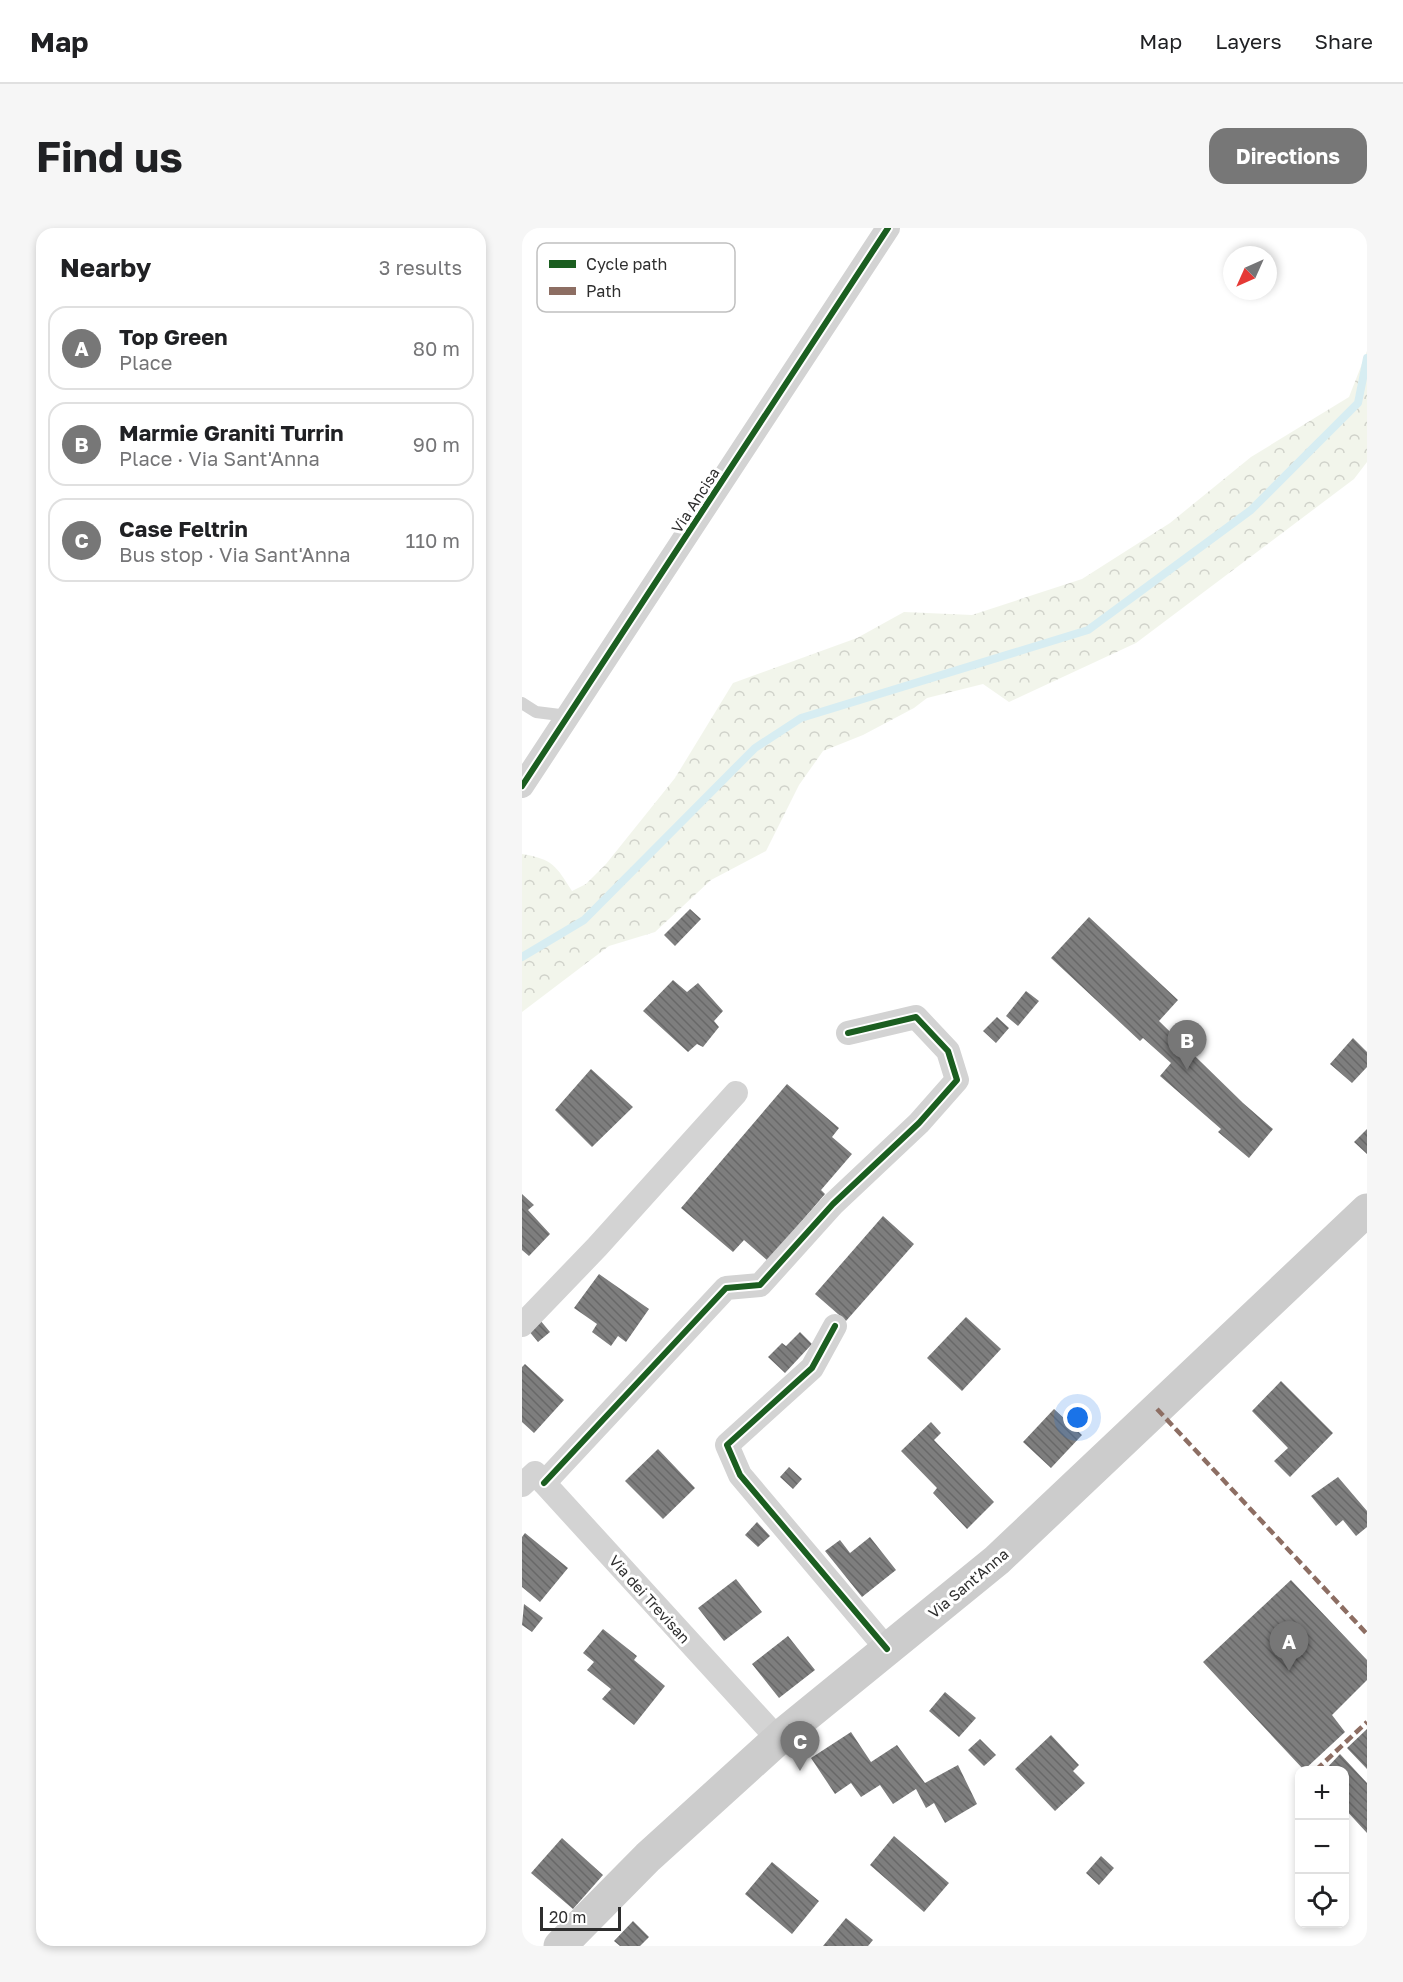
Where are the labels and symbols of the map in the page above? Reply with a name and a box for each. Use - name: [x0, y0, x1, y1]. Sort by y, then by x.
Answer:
- legend: [537, 243, 735, 312]
- north arrow: [1223, 246, 1277, 300]
- text: Cycle path: [586, 254, 667, 274]
- text: Path: [586, 281, 621, 301]
- street label: Via Ancisa: [667, 464, 723, 536]
- pin: B: [1168, 1020, 1206, 1070]
- your location: [1063, 1403, 1092, 1432]
- street label: Via Sant'Anna: [924, 1544, 1012, 1622]
- street label: Via dei Trevisan: [606, 1551, 694, 1647]
- pin: A: [1270, 1622, 1308, 1671]
- pin: C: [780, 1722, 820, 1771]
- scale bar: [540, 1904, 621, 1932]

